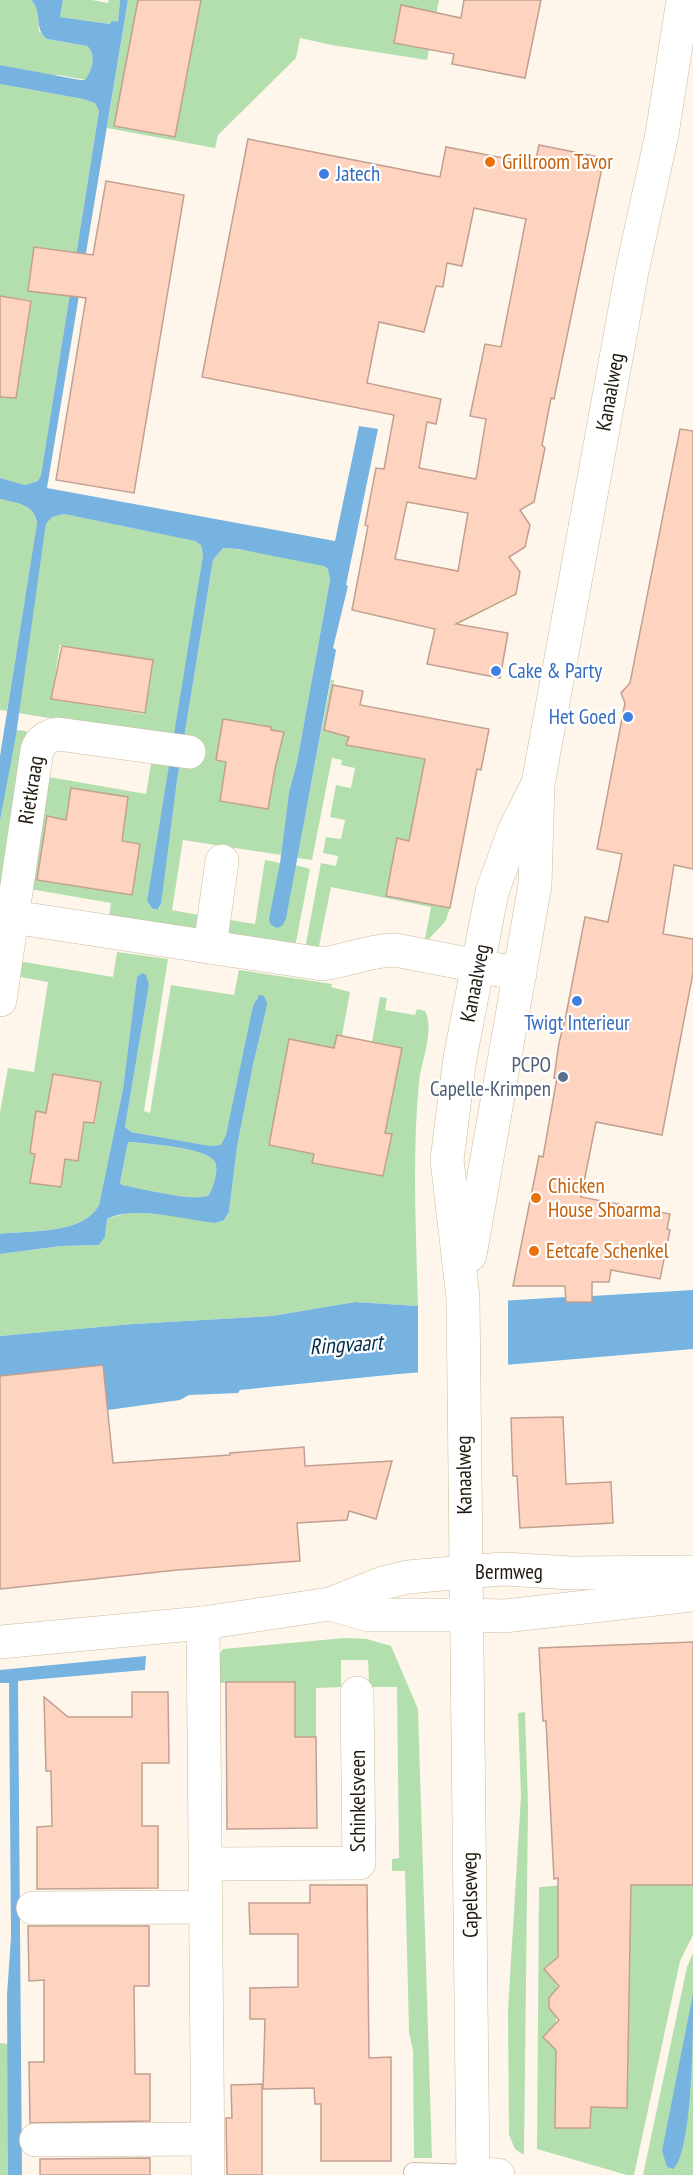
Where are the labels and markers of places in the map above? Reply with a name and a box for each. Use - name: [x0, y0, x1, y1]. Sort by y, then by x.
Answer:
- place label: Grillroom Tavor: [502, 148, 613, 175]
- marker: Grillroom Tavor: [483, 155, 497, 169]
- place label: Jatech: [335, 160, 380, 187]
- marker: Jatech: [317, 167, 331, 181]
- place label: Cake & Party: [508, 657, 602, 684]
- marker: Cake & Party: [489, 664, 503, 678]
- place label: Het Goed: [549, 703, 616, 730]
- marker: Het Goed: [621, 710, 635, 724]
- marker: Twigt Interieur: [570, 994, 584, 1008]
- place label: Twigt Interieur: [524, 1009, 630, 1036]
- place label: PCPO Capelle-Krimpen: [430, 1051, 551, 1102]
- marker: PCPO Capelle-Krimpen: [556, 1070, 570, 1084]
- place label: Chicken House Shoarma: [548, 1172, 661, 1223]
- marker: Chicken House Shoarma: [529, 1191, 543, 1205]
- place label: Eetcafe Schenkel: [546, 1237, 669, 1264]
- marker: Eetcafe Schenkel: [527, 1244, 541, 1258]

